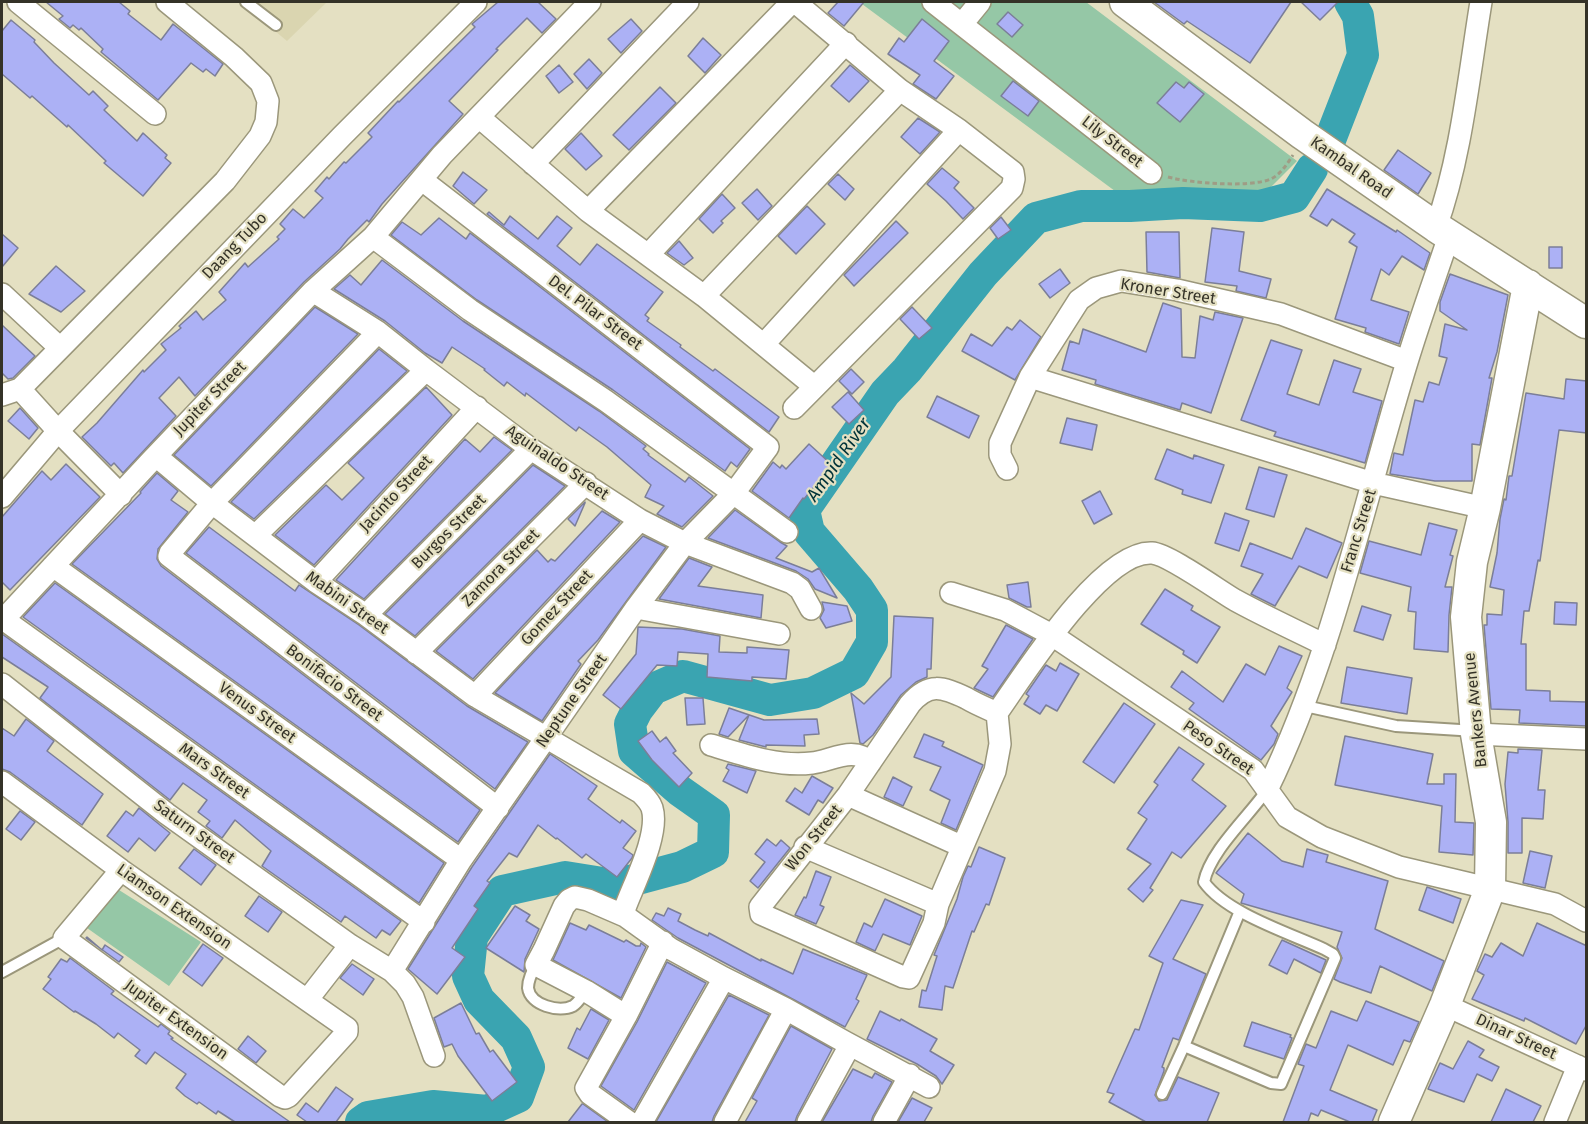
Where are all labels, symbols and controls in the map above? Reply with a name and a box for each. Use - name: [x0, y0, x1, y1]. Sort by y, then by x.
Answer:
- street label: Lily Street: [1078, 112, 1146, 172]
- street label: Kambal Road: [1306, 133, 1396, 203]
- street label: Daang Tubo: [199, 209, 271, 283]
- street label: Del. Pilar Street: [544, 271, 646, 355]
- street label: Kroner Street: [1119, 275, 1217, 309]
- street label: Jupiter Street: [170, 358, 250, 440]
- water label: Ampid River: [802, 414, 876, 506]
- street label: Aguinaldo Street: [502, 421, 612, 505]
- street label: Jacinto Street: [356, 452, 436, 536]
- street label: Franc Street: [1337, 487, 1381, 575]
- street label: Burgos Street: [408, 491, 490, 573]
- street label: Zamora Street: [458, 525, 544, 611]
- street label: Gomez Street: [517, 566, 597, 650]
- street label: Mabini Street: [302, 567, 392, 639]
- street label: Bonifacio Street: [282, 640, 386, 726]
- street label: Neptune Street: [533, 650, 611, 752]
- street label: Bankers Avenue: [1460, 652, 1492, 768]
- street label: Venus Street: [215, 678, 299, 748]
- street label: Peso Street: [1179, 717, 1257, 779]
- street label: Mars Street: [175, 739, 253, 803]
- street label: Saturn Street: [150, 796, 238, 868]
- street label: Won Street: [782, 801, 846, 875]
- street label: Liamson Extension: [113, 860, 235, 954]
- street label: Jupiter Extension: [120, 976, 232, 1064]
- street label: Dinar Street: [1473, 1010, 1559, 1064]

